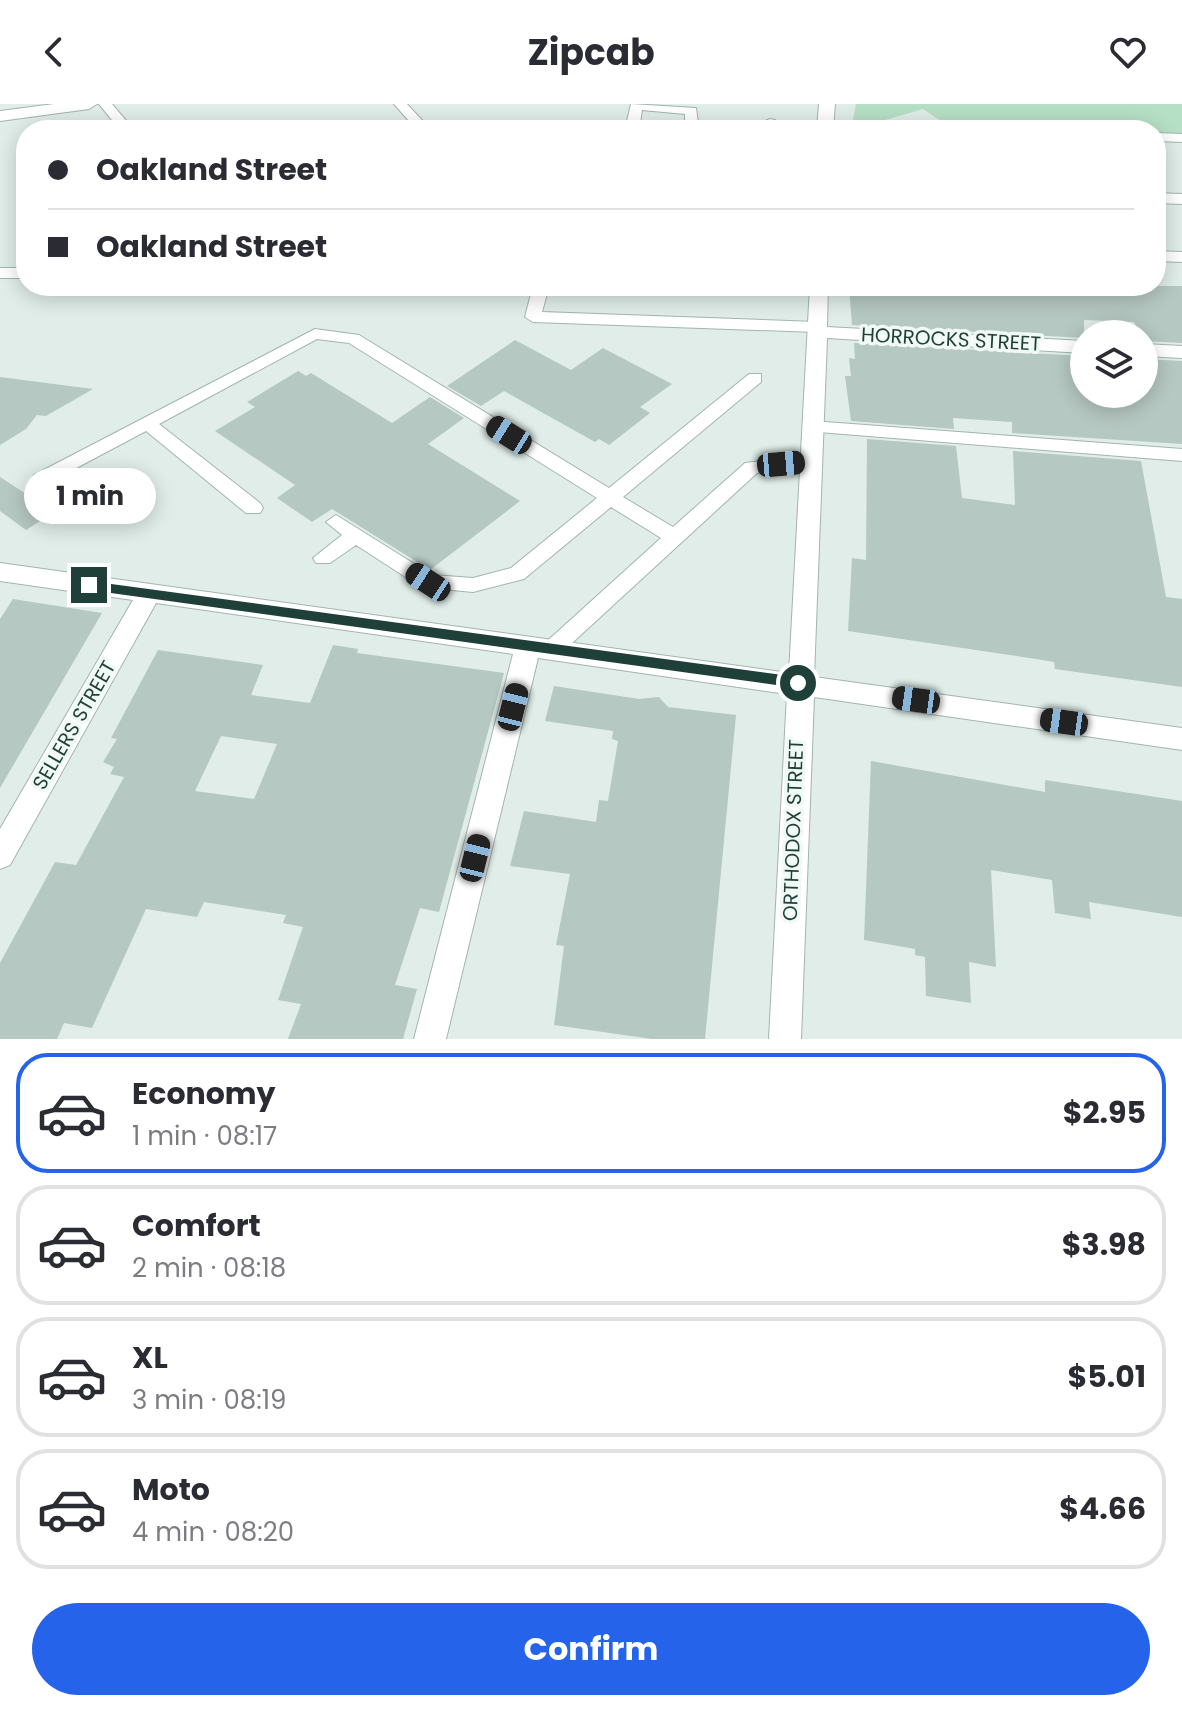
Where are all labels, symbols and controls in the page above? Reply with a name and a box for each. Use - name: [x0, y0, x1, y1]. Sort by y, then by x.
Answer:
- text: Zipcab: [527, 27, 655, 78]
- icon: back: [32, 30, 76, 74]
- icon: heart: [1106, 30, 1150, 74]
- text: Oakland Street: [96, 148, 327, 191]
- text: Oakland Street: [96, 225, 327, 268]
- street label: HORROCKS STREET: [860, 320, 1042, 358]
- map controls: [1070, 320, 1158, 408]
- button: layers: [1070, 320, 1158, 408]
- car: [482, 412, 536, 458]
- car: [756, 450, 806, 478]
- callout: 1 min: [23, 469, 155, 525]
- text: 1 min: [56, 478, 124, 514]
- car: [401, 559, 455, 605]
- route end: [71, 567, 107, 603]
- street label: SELLERS STREET: [26, 655, 122, 795]
- route start: [780, 665, 816, 701]
- car: [496, 681, 530, 733]
- car: [891, 685, 941, 715]
- car: [1039, 707, 1089, 737]
- street label: ORTHODOX STREET: [776, 738, 810, 921]
- car: [458, 832, 492, 884]
- text: Economy: [132, 1072, 276, 1115]
- icon: car: [36, 1077, 108, 1149]
- text: $2.95: [1063, 1091, 1146, 1134]
- text: 1 min · 08:17: [132, 1118, 277, 1154]
- text: Comfort: [132, 1204, 261, 1247]
- icon: car: [36, 1209, 108, 1281]
- text: $3.98: [1062, 1223, 1146, 1266]
- text: 2 min · 08:18: [132, 1250, 286, 1286]
- text: XL: [132, 1336, 168, 1379]
- icon: car: [36, 1341, 108, 1413]
- text: $5.01: [1067, 1355, 1146, 1398]
- text: 3 min · 08:19: [132, 1382, 286, 1418]
- text: Moto: [132, 1468, 210, 1511]
- icon: car: [36, 1473, 108, 1545]
- text: $4.66: [1059, 1487, 1146, 1530]
- text: 4 min · 08:20: [132, 1514, 294, 1550]
- button: Confirm: [32, 1603, 1150, 1695]

